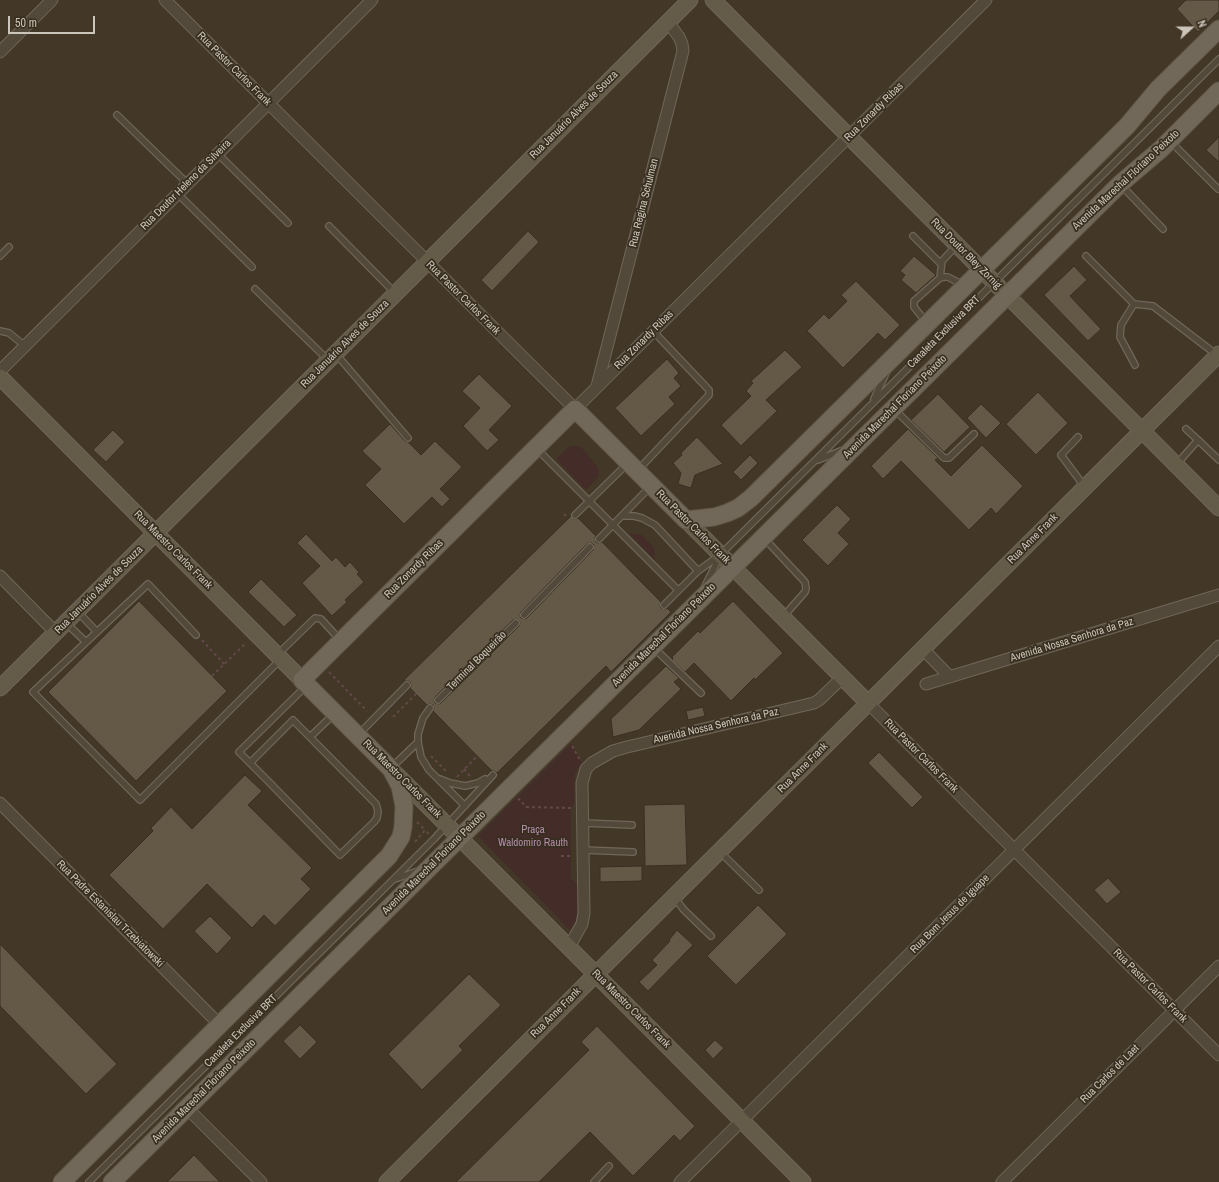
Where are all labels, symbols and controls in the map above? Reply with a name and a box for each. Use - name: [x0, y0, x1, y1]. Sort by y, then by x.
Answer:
- scale bar: [10, 8, 97, 34]
- north arrow: [1171, 8, 1211, 48]
- text: 50 m: [15, 15, 37, 31]
- text: N: [1194, 18, 1210, 29]
- street label: Rua Pastor Carlos Frank: [194, 29, 274, 109]
- street label: Rua Januário Alves de Souza: [527, 68, 621, 162]
- street label: Rua Zonardy Ribas: [842, 80, 906, 144]
- street label: Avenida Marechal Floriano Peixoto: [1070, 127, 1182, 233]
- street label: Rua Doutor Heleno da Silveira: [138, 137, 234, 233]
- street label: Rua Regina Schulman: [627, 157, 661, 249]
- street label: Rua Doutor Bley Zornig: [928, 216, 1004, 292]
- street label: Rua Pastor Carlos Frank: [423, 258, 503, 338]
- street label: Canaleta Exclusiva BRT: [905, 293, 983, 371]
- street label: Rua Januário Alves de Souza: [298, 297, 392, 391]
- street label: Rua Zonardy Ribas: [612, 308, 676, 372]
- street label: Avenida Marechal Floriano Peixoto: [840, 352, 950, 462]
- street label: Rua Pastor Carlos Frank: [653, 487, 733, 567]
- street label: Rua Maestro Carlos Frank: [131, 508, 215, 592]
- street label: Rua Anne Frank: [1005, 511, 1061, 567]
- street label: Rua Zonardy Ribas: [382, 537, 446, 601]
- street label: Rua Januário Alves de Souza: [52, 543, 146, 637]
- street label: Avenida Marechal Floriano Peixoto: [609, 580, 719, 690]
- street label: Avenida Nossa Senhora da Paz: [1009, 615, 1135, 665]
- street label: Terminal Boqueirão: [445, 629, 509, 693]
- street label: Avenida Nossa Senhora da Paz: [652, 705, 780, 747]
- street label: Rua Pastor Carlos Frank: [881, 716, 961, 796]
- street label: Rua Maestro Carlos Frank: [360, 737, 444, 821]
- street label: Rua Anne Frank: [775, 740, 831, 796]
- street label: Avenida Marechal Floriano Peixoto: [379, 808, 489, 918]
- park label: Praça Waldomiro Rauth: [498, 823, 568, 849]
- street label: Rua Padre Estanislau Trzebiatowski: [54, 858, 166, 970]
- street label: Rua Bom Jesus de Iguape: [908, 872, 992, 956]
- street label: Rua Pastor Carlos Frank: [1110, 946, 1190, 1026]
- street label: Rua Maestro Carlos Frank: [589, 967, 673, 1051]
- street label: Rua Anne Frank: [528, 985, 584, 1041]
- street label: Canaleta Exclusiva BRT: [202, 992, 280, 1070]
- street label: Avenida Marechal Floriano Peixoto: [149, 1036, 259, 1146]
- street label: Rua Carlos de Laet: [1078, 1042, 1142, 1106]

